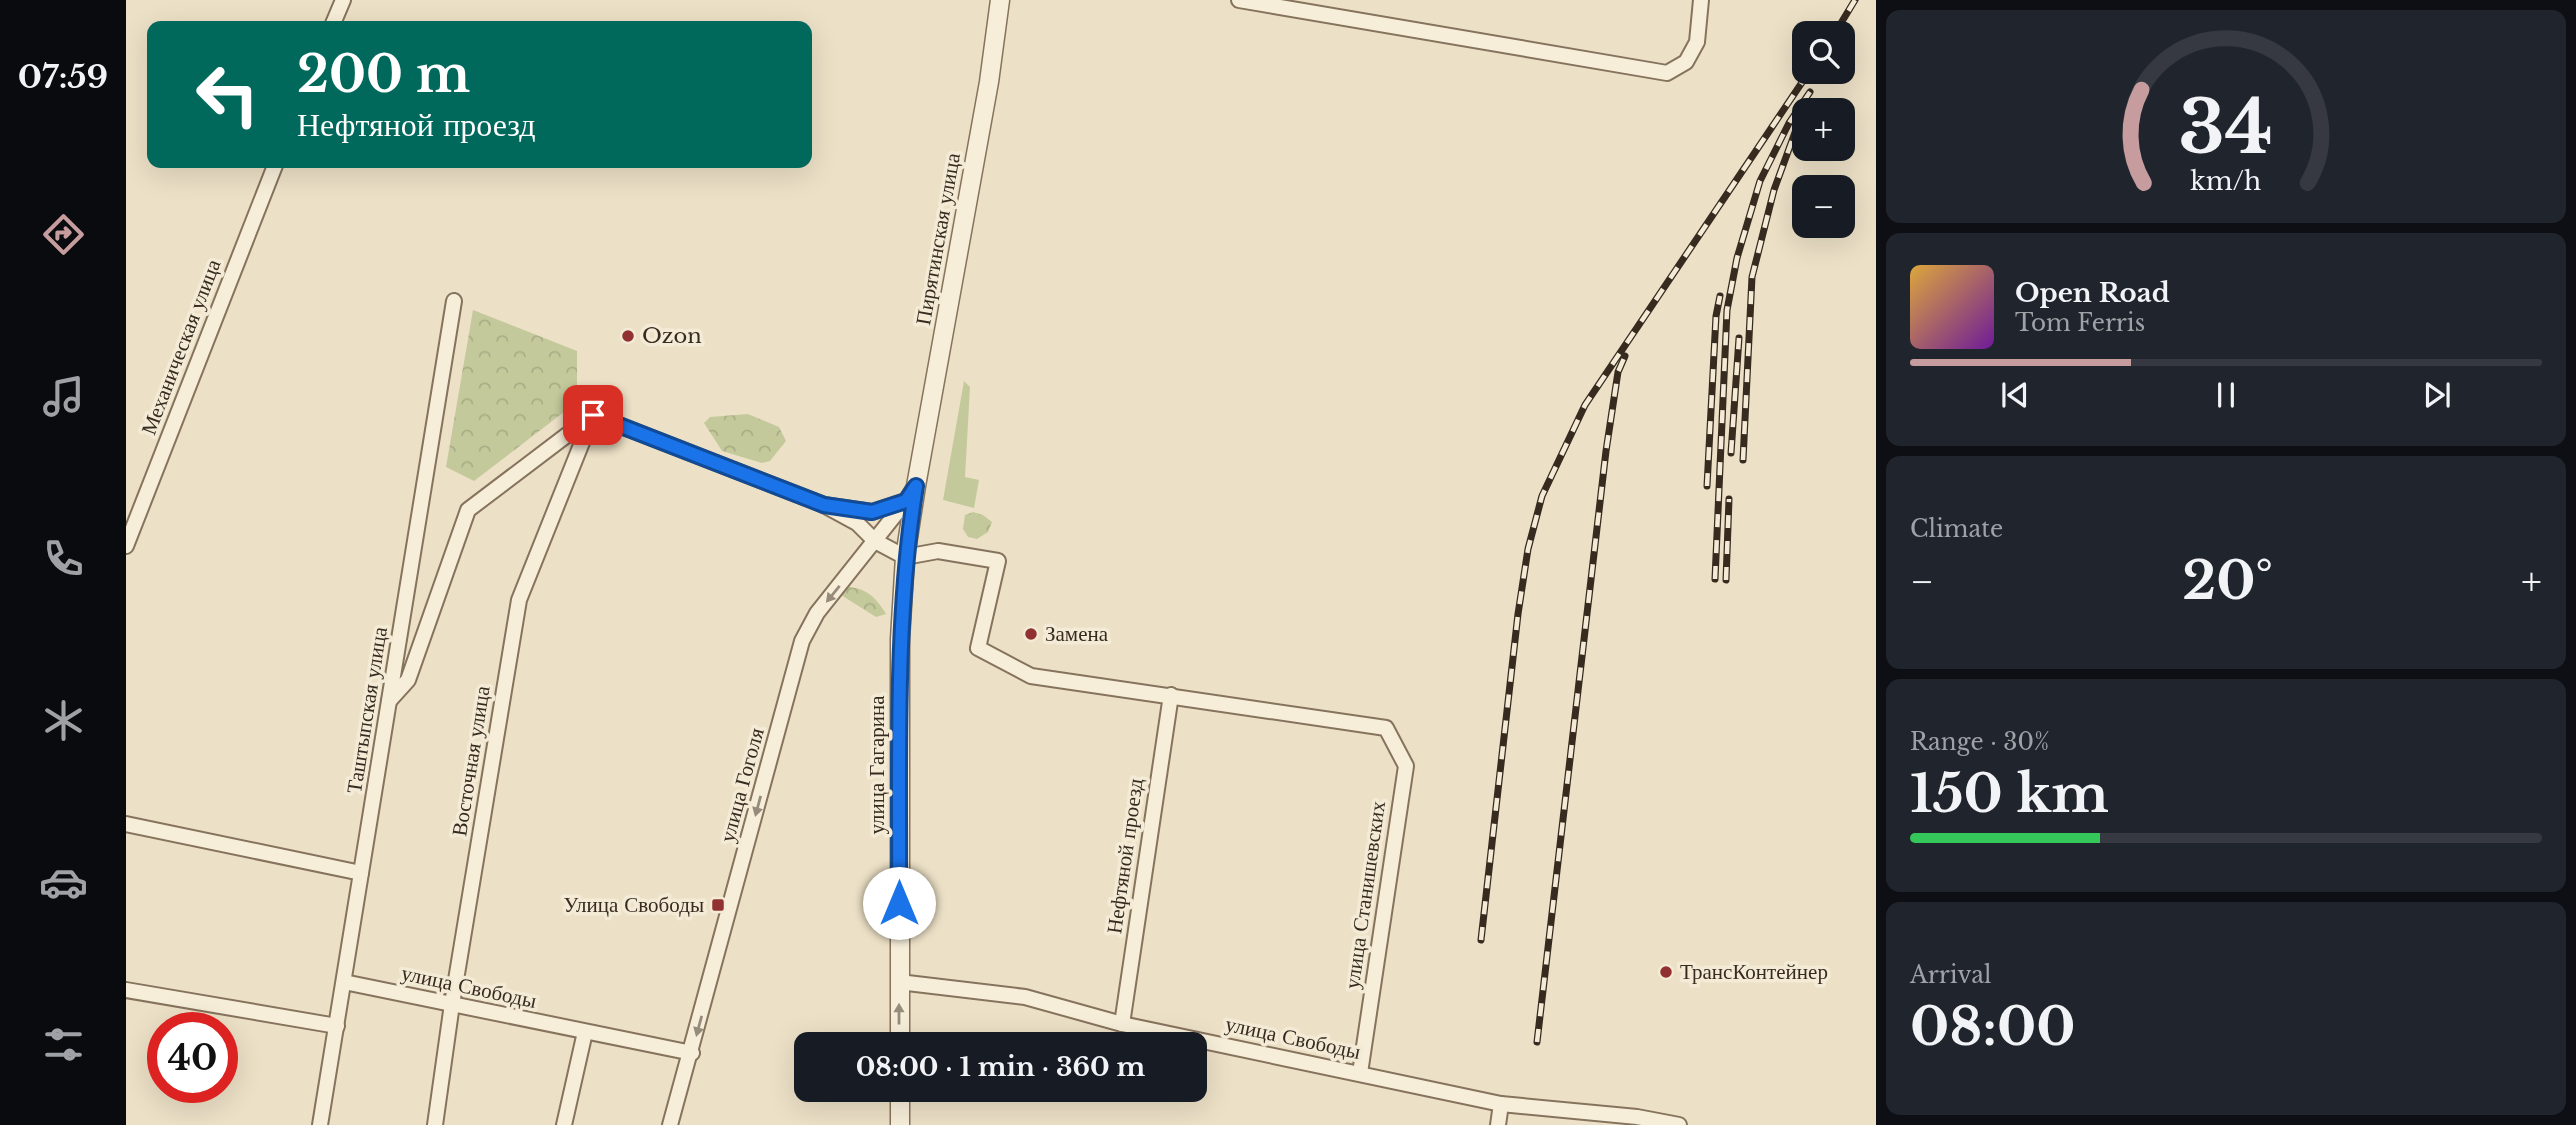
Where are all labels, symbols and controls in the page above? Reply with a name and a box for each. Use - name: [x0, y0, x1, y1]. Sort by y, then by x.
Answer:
- map controls: [1792, 21, 1855, 238]
- button: search: [1792, 21, 1855, 84]
- text: 200 m: [297, 44, 470, 105]
- icon: left: [182, 49, 273, 140]
- text: 07:59: [18, 57, 108, 97]
- text: 34: [2179, 82, 2273, 173]
- button: +: [1792, 98, 1855, 161]
- text: Нефтяной проезд: [297, 105, 536, 145]
- street label: Пирятинская улица: [910, 150, 966, 327]
- text: km/h: [2191, 165, 2261, 196]
- button: −: [1792, 175, 1855, 238]
- icon: directions: [39, 210, 88, 259]
- street label: Механическая улица: [136, 255, 227, 438]
- text: Open Road: [2015, 277, 2170, 309]
- text: Tom Ferris: [2015, 309, 2145, 337]
- place label: Ozon: [642, 323, 702, 349]
- marker: Ozon: [620, 328, 636, 344]
- icon: music: [39, 372, 88, 421]
- icon: previous: [1996, 376, 2034, 414]
- icon: pause: [2207, 376, 2245, 414]
- icon: next: [2418, 376, 2456, 414]
- pin: [563, 385, 623, 445]
- icon: arrive: [574, 396, 612, 434]
- text: Climate: [1910, 515, 2003, 543]
- icon: phone: [39, 534, 88, 583]
- text: 20°: [2182, 549, 2273, 613]
- text: −: [1910, 558, 1934, 605]
- text: +: [2521, 558, 2542, 605]
- one-way arrow: [825, 584, 840, 602]
- place label: Замена: [1045, 621, 1109, 647]
- street label: Таштыпская улица: [341, 624, 393, 795]
- marker: Замена: [1023, 626, 1039, 642]
- street label: Восточная улица: [446, 683, 496, 838]
- street label: улица Гагарина: [864, 695, 890, 835]
- icon: climate: [39, 696, 88, 745]
- street label: улица Гоголя: [714, 725, 770, 845]
- text: Range · 30%: [1910, 728, 2049, 756]
- text: 150 km: [1910, 762, 2109, 826]
- street label: Нефтяной проезд: [1101, 776, 1149, 935]
- one-way arrow: [752, 796, 763, 818]
- street label: улица Станишевских: [1339, 799, 1391, 991]
- icon: car: [39, 858, 88, 907]
- position arrow: [862, 866, 936, 940]
- place label: Улица Свободы: [564, 892, 704, 918]
- marker: Улица Свободы: [710, 897, 726, 913]
- place label: ТрансКонтейнер: [1680, 959, 1828, 985]
- street label: улица Свободы: [399, 960, 539, 1014]
- text: Arrival: [1910, 961, 1991, 989]
- marker: ТрансКонтейнер: [1658, 964, 1674, 980]
- text: 08:00: [1910, 995, 2076, 1059]
- one-way arrow: [893, 1002, 905, 1024]
- street label: улица Свободы: [1223, 1011, 1363, 1065]
- speed limit sign: 40: [147, 1012, 238, 1103]
- one-way arrow: [693, 1015, 704, 1037]
- icon: filters: [39, 1020, 88, 1069]
- text: 08:00 · 1 min · 360 m: [856, 1051, 1145, 1083]

